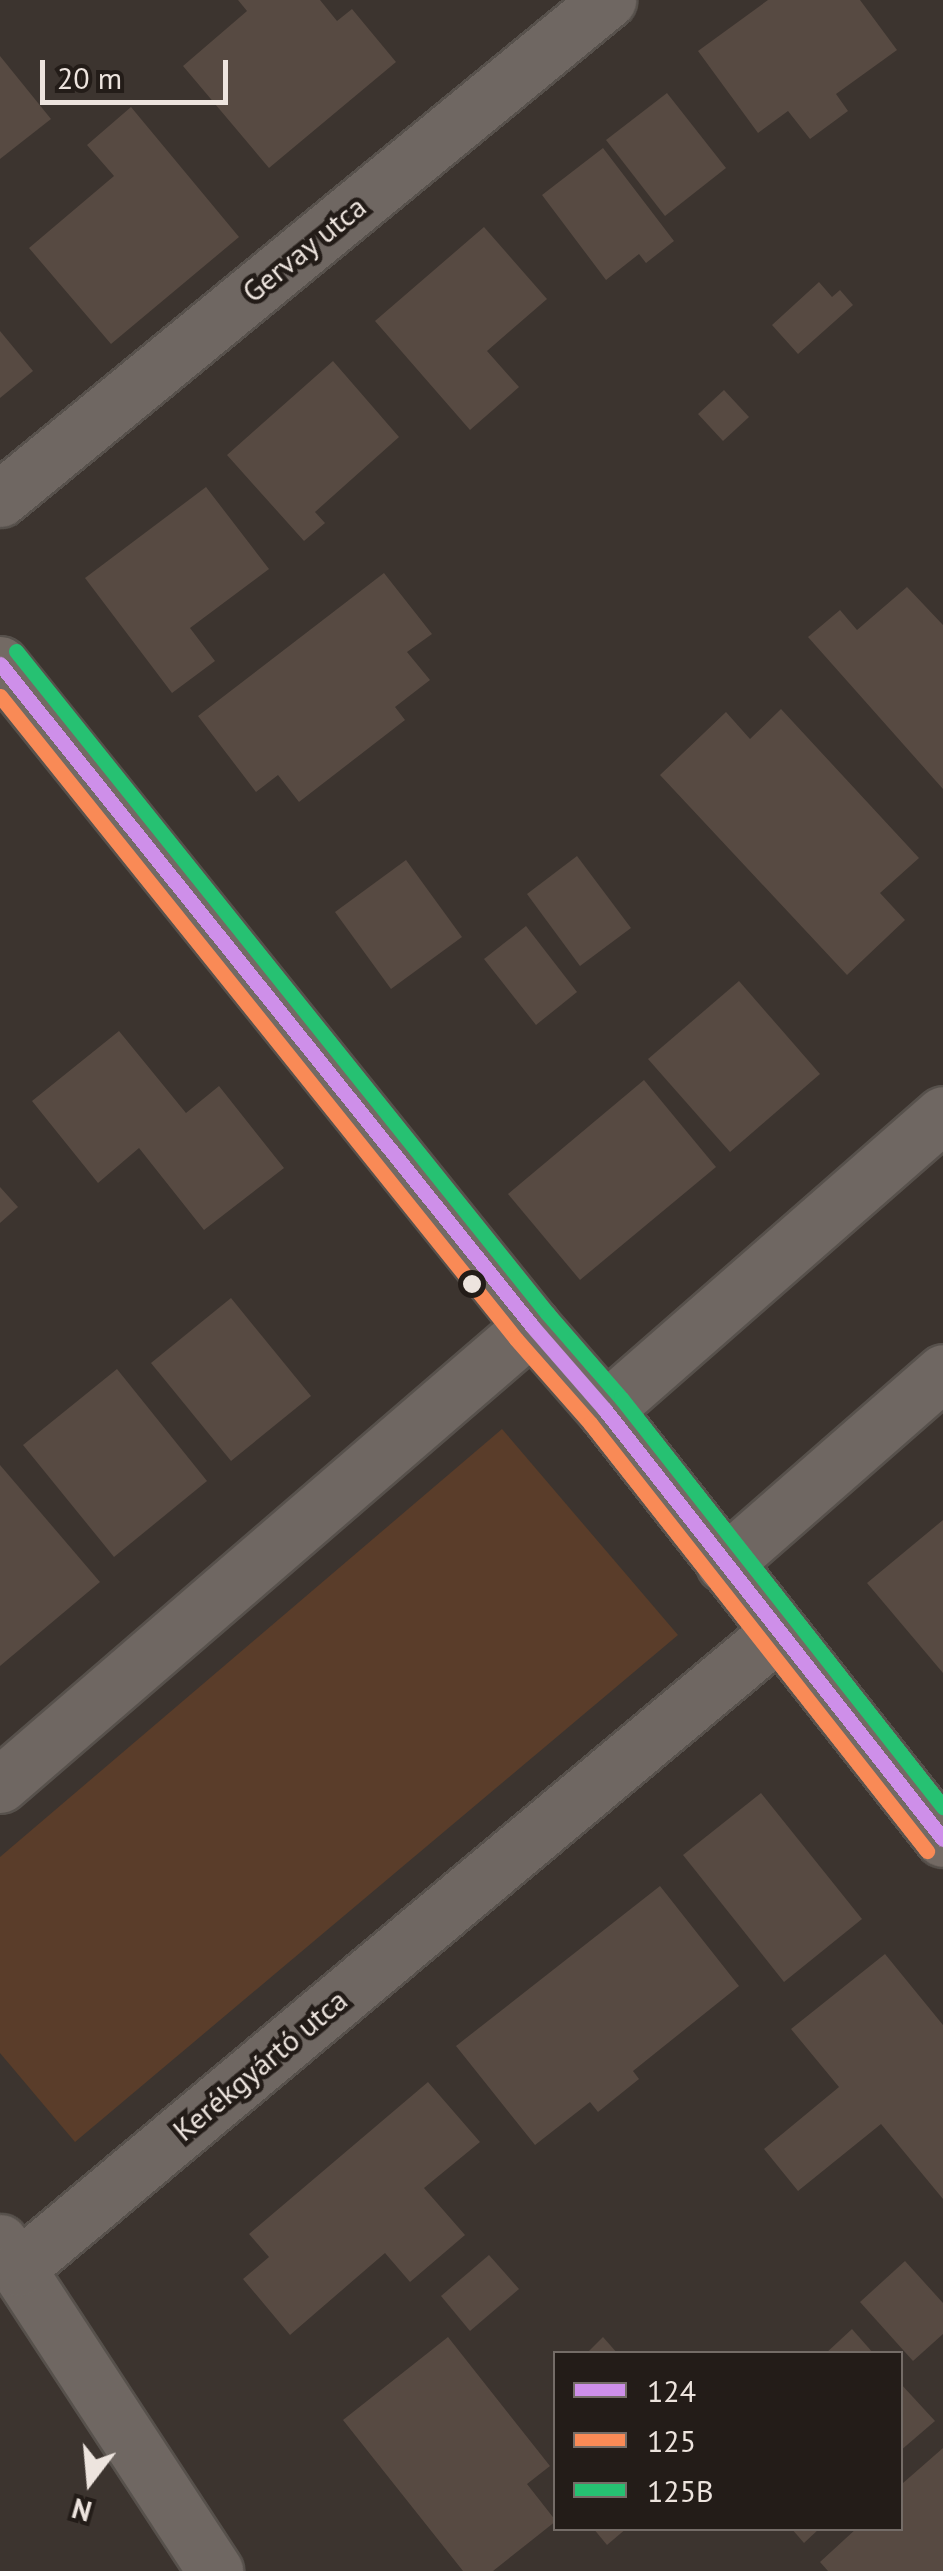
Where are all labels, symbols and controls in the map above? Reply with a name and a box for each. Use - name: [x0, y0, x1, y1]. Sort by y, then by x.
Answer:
- scale bar: [45, 40, 232, 102]
- text: 20 m: [57, 58, 122, 97]
- street label: Gervay utca: [235, 188, 373, 310]
- unlabelled marker: [462, 1274, 482, 1294]
- street label: Kerékgyártó utca: [166, 1982, 354, 2148]
- legend: [553, 2351, 903, 2531]
- text: 124: [647, 2371, 696, 2410]
- text: 125: [647, 2421, 696, 2460]
- north arrow: [40, 2431, 140, 2531]
- text: 125B: [647, 2471, 714, 2510]
- text: N: [68, 2490, 96, 2531]

